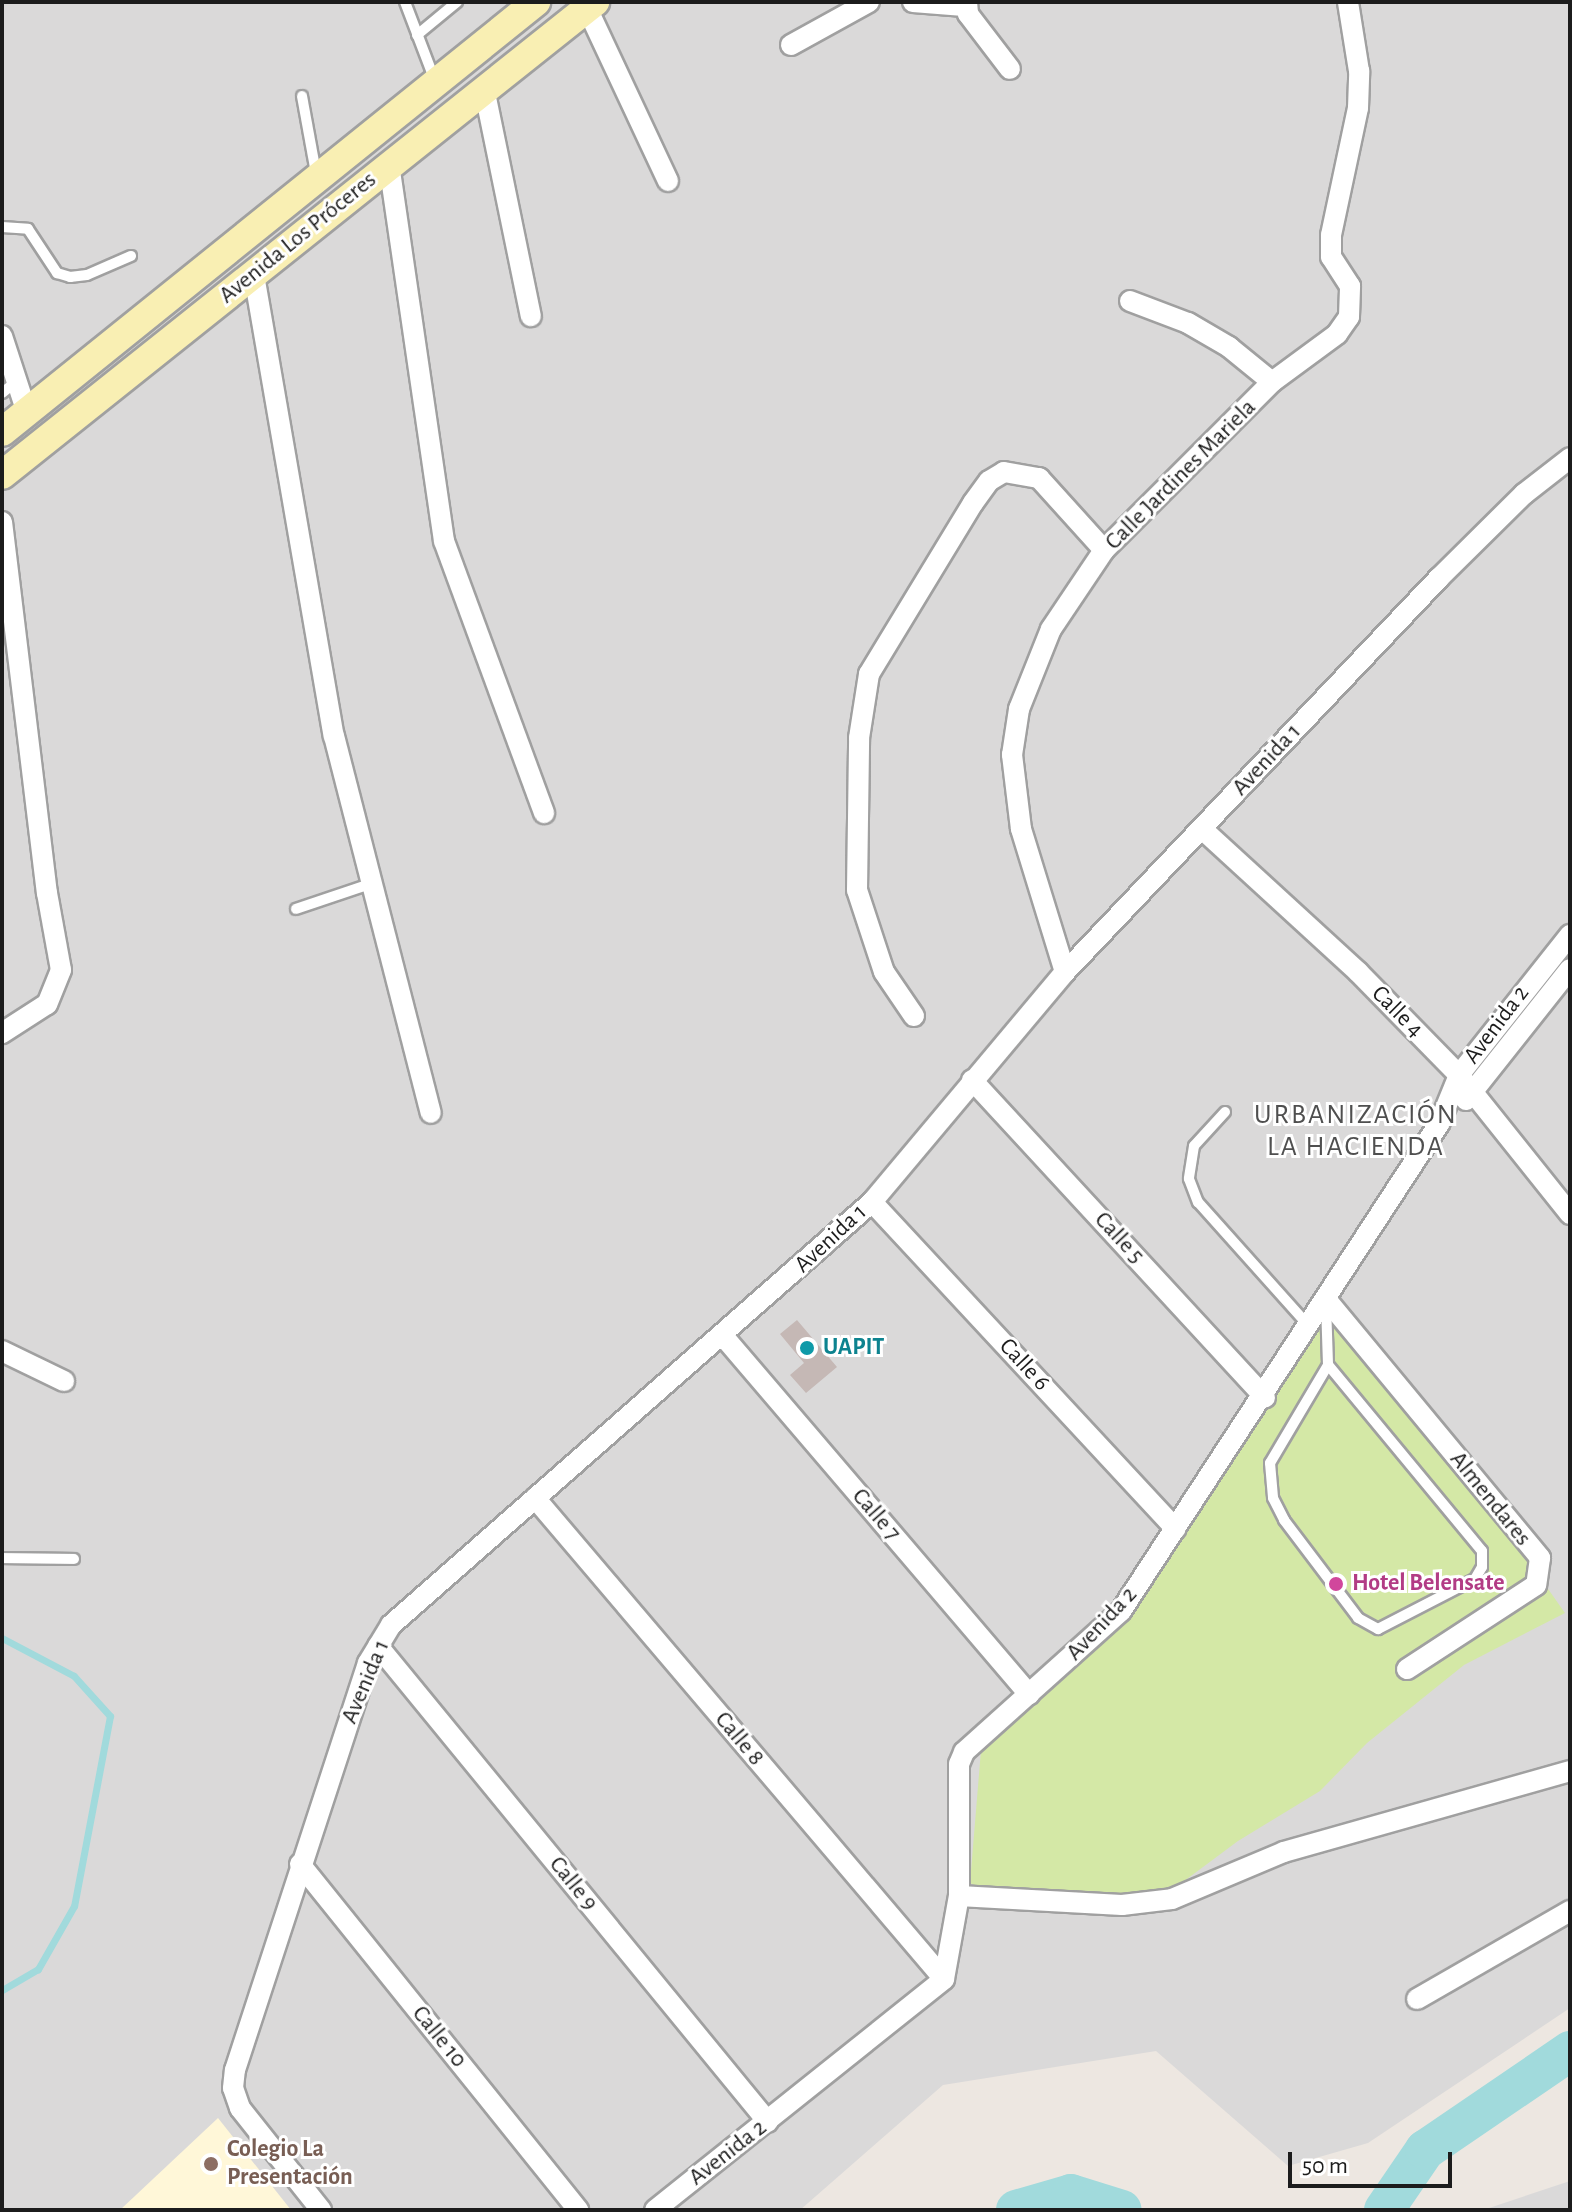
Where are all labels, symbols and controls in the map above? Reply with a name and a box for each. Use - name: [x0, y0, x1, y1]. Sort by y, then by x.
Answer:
- street label: Avenida Los Próceres: [214, 166, 382, 310]
- street label: Calle Jardines Mariela: [1100, 394, 1262, 556]
- street label: Avenida 1: [1226, 718, 1308, 802]
- street label: Calle 4: [1365, 980, 1429, 1044]
- street label: Avenida 2: [1458, 980, 1536, 1070]
- district label: URBANIZACIÓN LA HACIENDA: [1254, 1098, 1458, 1164]
- street label: Avenida 1: [789, 1198, 873, 1280]
- street label: Calle 5: [1088, 1206, 1150, 1270]
- street label: Calle 6: [992, 1333, 1056, 1397]
- place label: UAPIT: [823, 1334, 884, 1362]
- marker: UAPIT: [798, 1339, 816, 1357]
- street label: Almendares: [1443, 1446, 1537, 1552]
- street label: Calle 7: [845, 1483, 907, 1547]
- place label: Hotel Belensate: [1352, 1570, 1505, 1598]
- marker: Hotel Belensate: [1327, 1575, 1345, 1593]
- street label: Avenida 2: [1060, 1581, 1144, 1667]
- street label: Avenida 1: [336, 1636, 396, 1728]
- street label: Calle 8: [708, 1706, 770, 1772]
- street label: Calle 9: [542, 1851, 604, 1917]
- street label: Calle 10: [405, 2000, 473, 2074]
- street label: Avenida 2: [683, 2114, 773, 2192]
- place label: Colegio La Presentación: [227, 2136, 353, 2192]
- scale bar: [1292, 2136, 1456, 2186]
- text: 50 m: [1302, 2154, 1348, 2178]
- marker: Colegio La Presentación: [202, 2155, 220, 2173]

